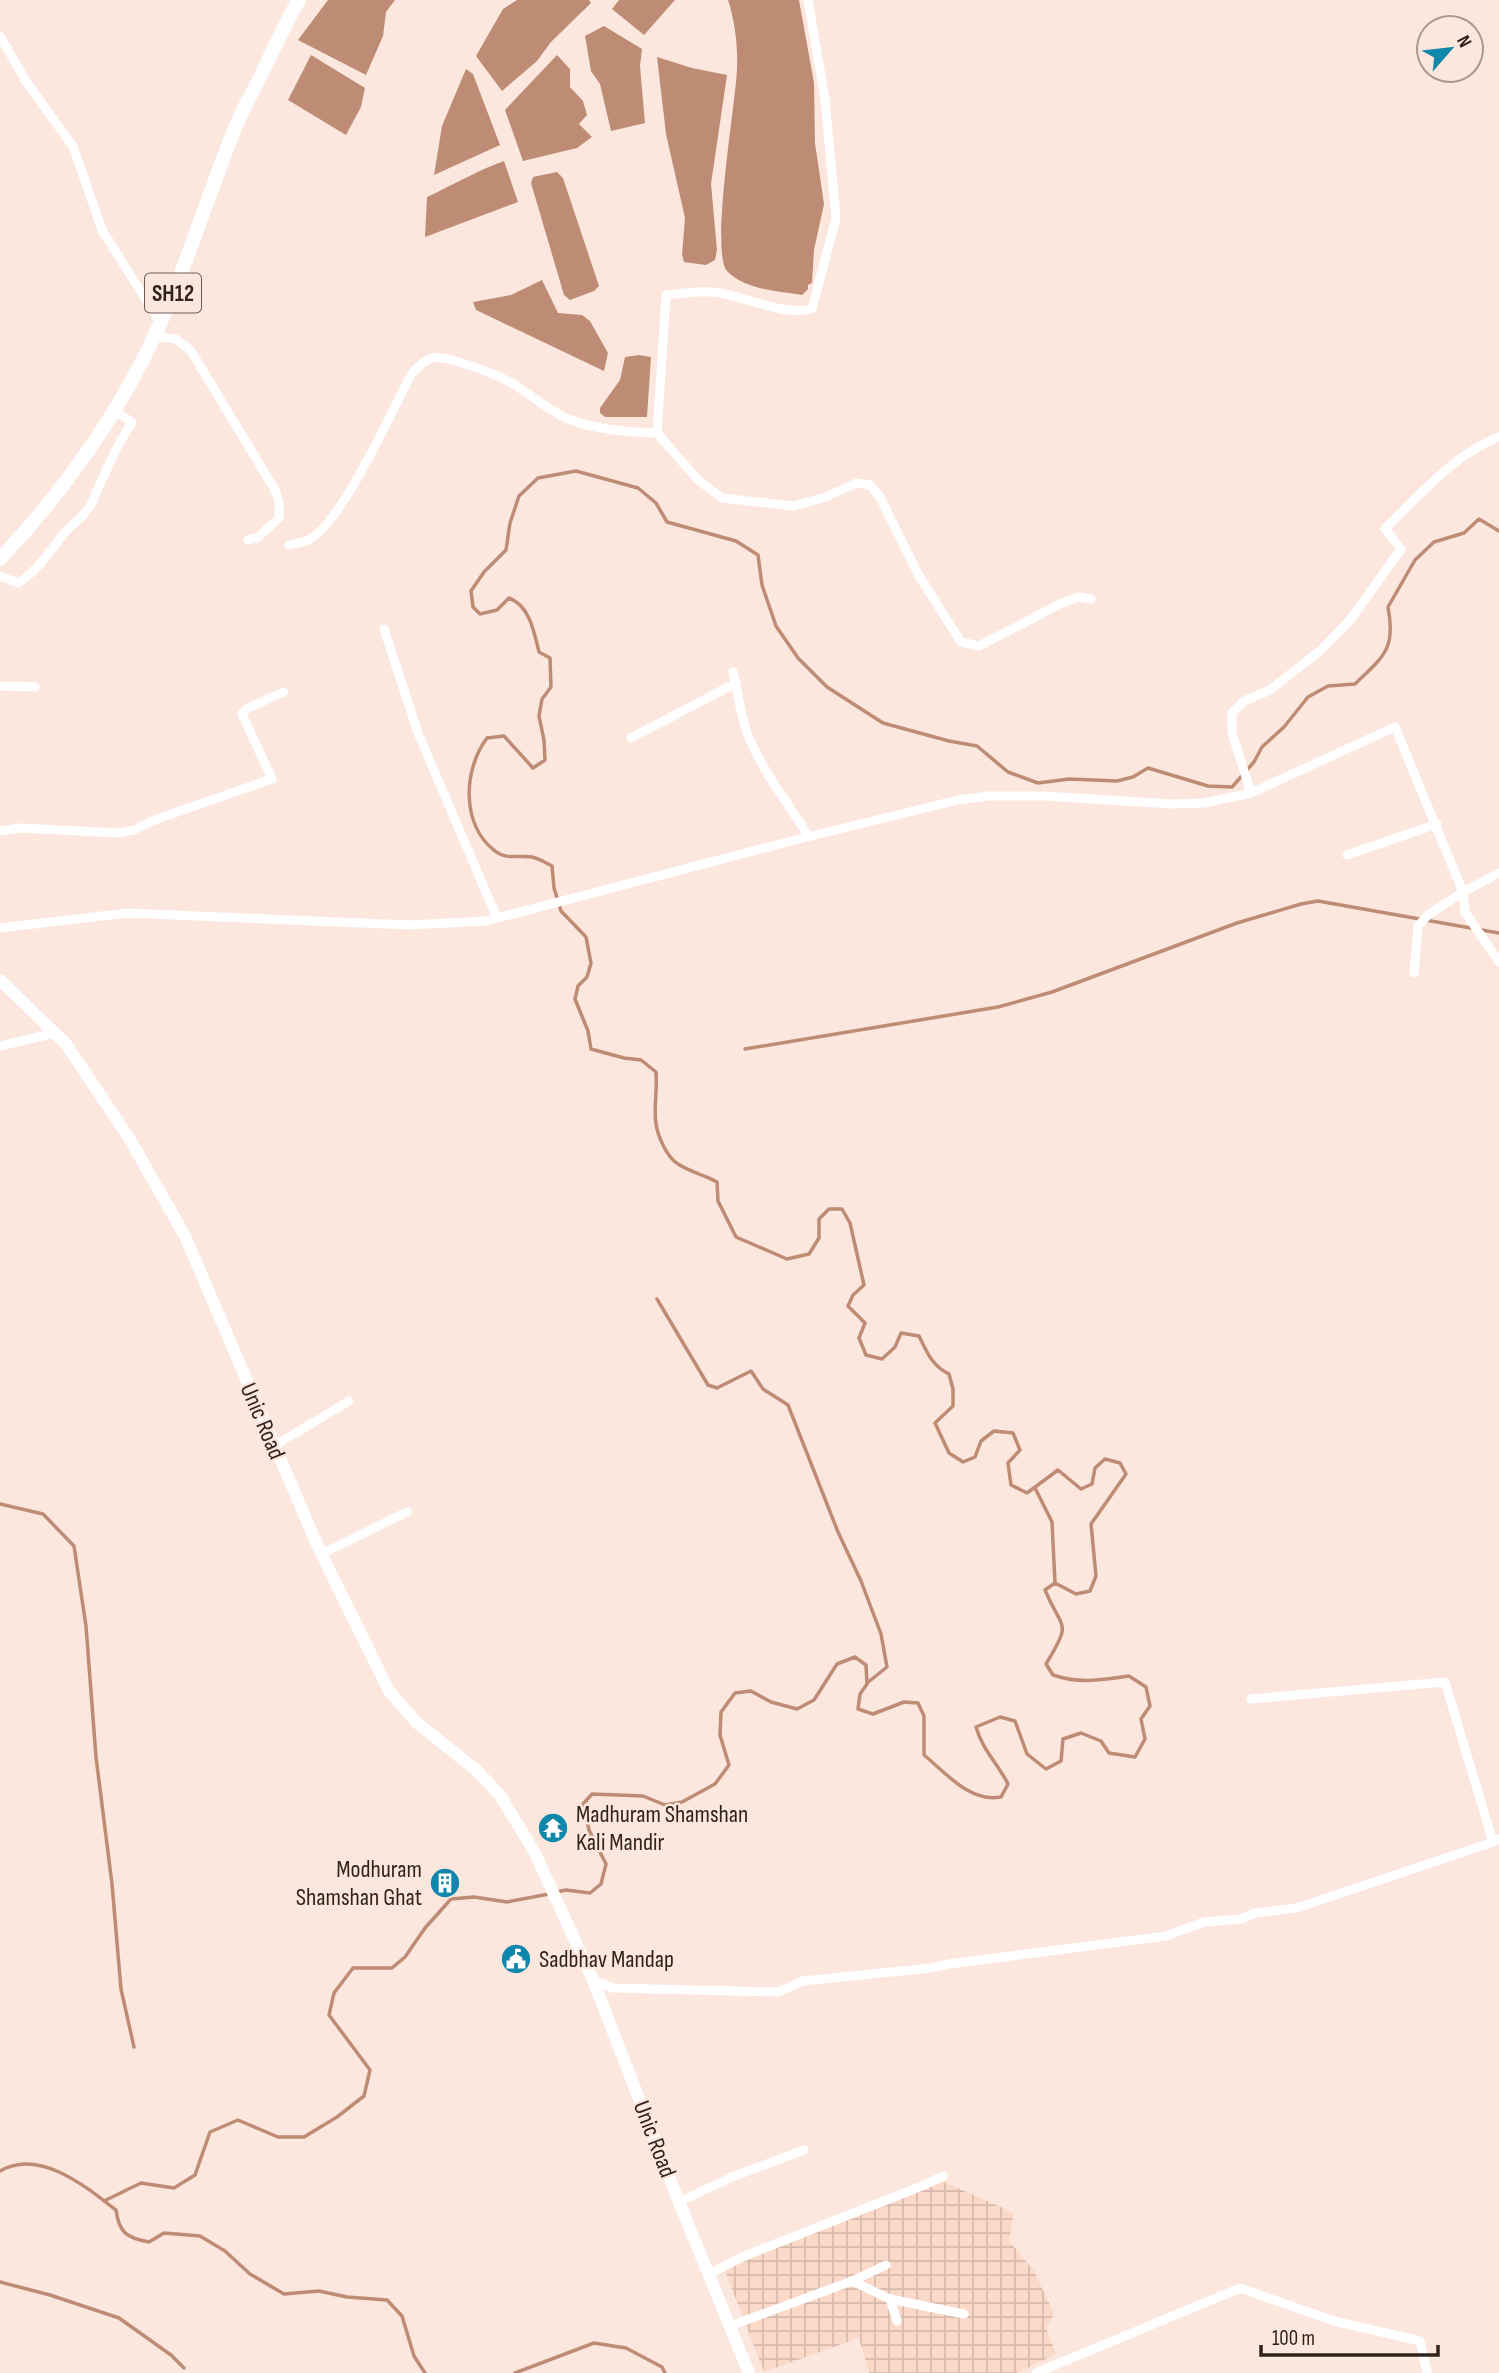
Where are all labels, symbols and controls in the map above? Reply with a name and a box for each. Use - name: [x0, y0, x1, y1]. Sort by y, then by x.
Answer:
- north arrow: [1415, 14, 1485, 84]
- text: N: [1451, 32, 1476, 52]
- road number: SH12: [145, 274, 201, 312]
- street label: Unic Road: [234, 1379, 292, 1464]
- place label: Madhuram Shamshan Kali Mandir: [576, 1800, 748, 1857]
- temple icon: Madhuram Shamshan Kali Mandir: [536, 1811, 570, 1845]
- place label: Modhuram Shamshan Ghat: [296, 1855, 422, 1912]
- building icon: Modhuram Shamshan Ghat: [428, 1866, 462, 1900]
- public building icon: Sadbhav Mandap: [499, 1942, 533, 1976]
- place label: Sadbhav Mandap: [539, 1945, 674, 1974]
- street label: Unic Road: [627, 2097, 682, 2182]
- scale bar: [1261, 2314, 1438, 2358]
- text: 100 m: [1272, 2326, 1315, 2351]

